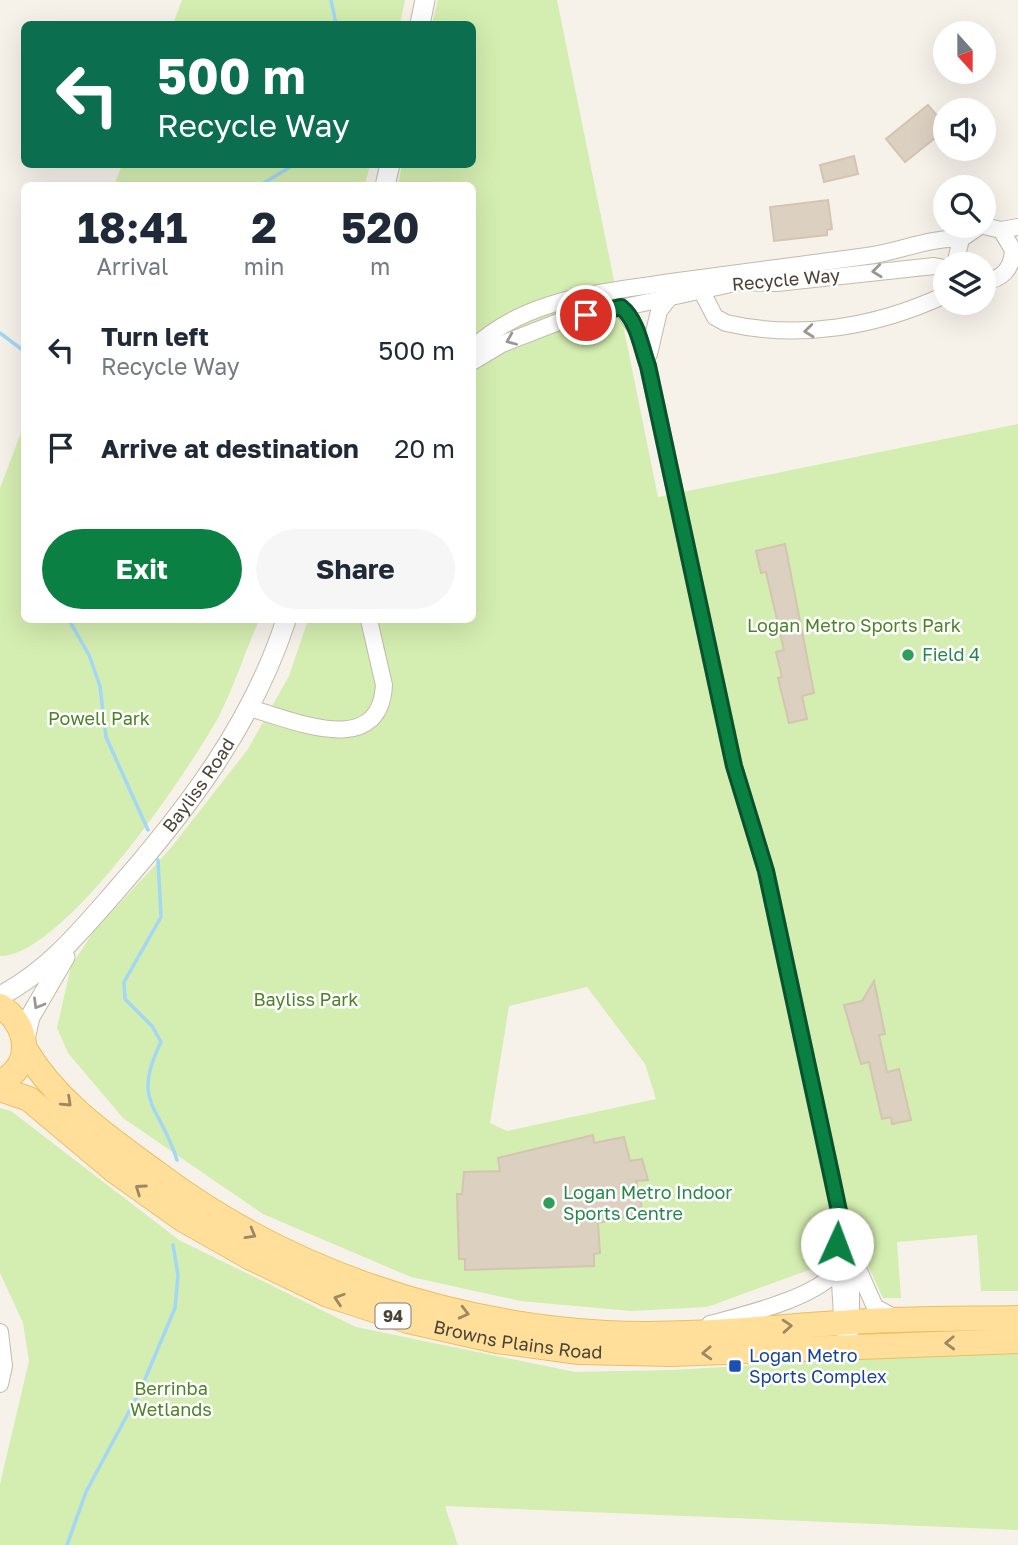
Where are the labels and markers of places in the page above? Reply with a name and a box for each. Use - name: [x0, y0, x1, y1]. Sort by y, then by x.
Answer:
- pin: [556, 285, 616, 345]
- place label: Field 4: [922, 643, 980, 665]
- marker: Field 4: [900, 647, 916, 663]
- place label: Logan Metro Indoor Sports Centre: [563, 1181, 732, 1224]
- marker: Logan Metro Indoor Sports Centre: [541, 1195, 557, 1211]
- place label: Logan Metro Sports Complex: [749, 1344, 887, 1387]
- marker: Logan Metro Sports Complex: [727, 1358, 743, 1374]

